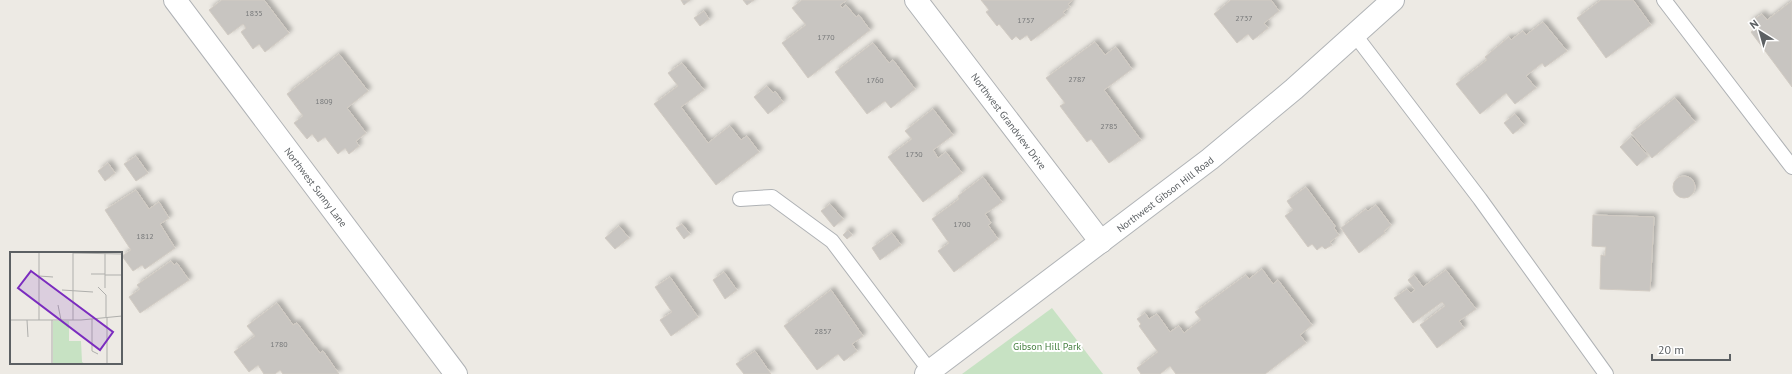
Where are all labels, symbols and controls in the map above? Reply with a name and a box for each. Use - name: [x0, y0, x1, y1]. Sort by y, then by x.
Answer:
- house number: 1835: [245, 8, 263, 18]
- north arrow: [1740, 12, 1780, 52]
- house number: 2737: [1235, 13, 1253, 23]
- house number: 1757: [1017, 15, 1035, 25]
- text: N: [1747, 16, 1761, 32]
- house number: 1770: [817, 32, 835, 42]
- street label: Northwest Grandview Drive: [968, 71, 1049, 172]
- house number: 2787: [1068, 74, 1086, 84]
- house number: 1760: [866, 75, 884, 85]
- house number: 1809: [315, 96, 333, 106]
- house number: 2785: [1100, 121, 1118, 131]
- street label: Northwest Sunny Lane: [281, 145, 350, 230]
- house number: 1730: [905, 149, 923, 159]
- street label: Northwest Gibson Hill Road: [1114, 154, 1216, 235]
- house number: 1700: [953, 219, 971, 229]
- house number: 1812: [136, 231, 154, 241]
- inset map: [10, 252, 122, 364]
- house number: 2857: [814, 326, 832, 336]
- scale bar: [1652, 336, 1730, 362]
- house number: 1780: [270, 339, 288, 349]
- park label: Gibson Hill Park: [1013, 340, 1081, 353]
- text: 20 m: [1658, 342, 1684, 357]

